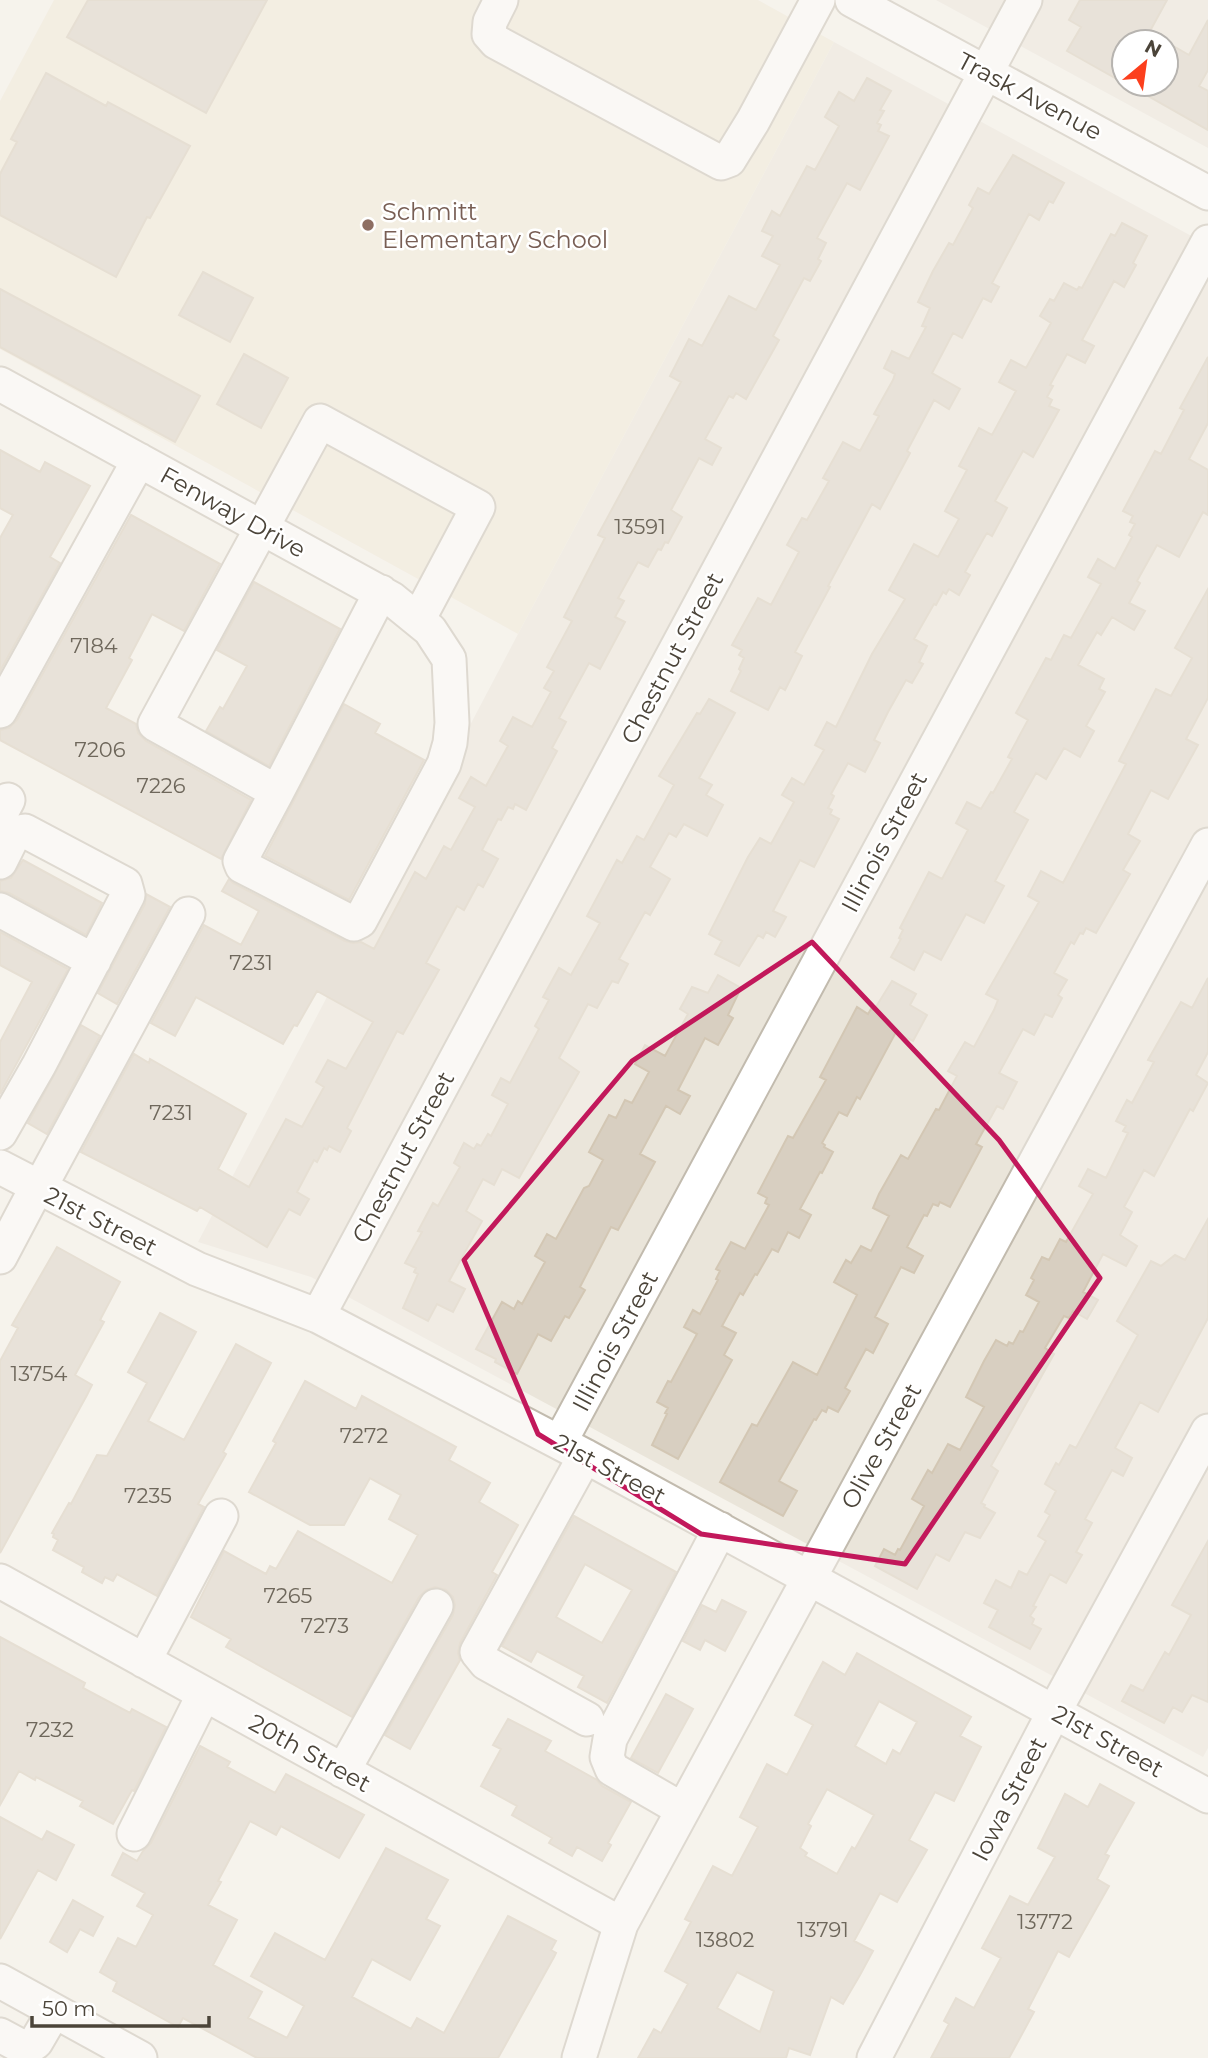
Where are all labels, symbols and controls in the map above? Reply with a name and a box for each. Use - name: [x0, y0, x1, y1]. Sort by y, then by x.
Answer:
- north arrow: [1110, 28, 1180, 98]
- text: N: [1141, 35, 1165, 62]
- street label: Trask Avenue: [953, 46, 1107, 146]
- place label: Schmitt Elementary School: [382, 197, 608, 254]
- marker: Schmitt Elementary School: [360, 217, 376, 233]
- street label: Fenway Drive: [155, 460, 311, 564]
- house number: 13591: [614, 514, 666, 539]
- street label: Chestnut Street: [615, 567, 730, 749]
- house number: 7184: [70, 633, 118, 658]
- house number: 7206: [75, 737, 126, 762]
- street label: Illinois Street: [835, 767, 933, 917]
- house number: 7226: [137, 773, 186, 798]
- house number: 7231: [229, 950, 273, 975]
- street label: Chestnut Street: [346, 1066, 461, 1248]
- house number: 7231: [149, 1100, 193, 1125]
- street label: 21st Street: [40, 1180, 162, 1262]
- street label: Illinois Street: [566, 1266, 664, 1416]
- house number: 13754: [11, 1361, 68, 1386]
- street label: Olive Street: [835, 1378, 928, 1514]
- house number: 7272: [340, 1423, 388, 1448]
- street label: 21st Street: [549, 1427, 671, 1511]
- house number: 7235: [124, 1483, 172, 1508]
- house number: 7265: [264, 1583, 313, 1608]
- house number: 7273: [301, 1613, 349, 1638]
- street label: 21st Street: [1047, 1699, 1169, 1784]
- street label: 20th Street: [244, 1708, 376, 1798]
- house number: 7232: [26, 1717, 74, 1742]
- street label: Iowa Street: [965, 1732, 1053, 1866]
- house number: 13772: [1017, 1909, 1073, 1934]
- house number: 13791: [797, 1917, 849, 1942]
- house number: 13802: [696, 1927, 754, 1952]
- scale bar: [32, 1984, 208, 2028]
- text: 50 m: [42, 1996, 96, 2021]

